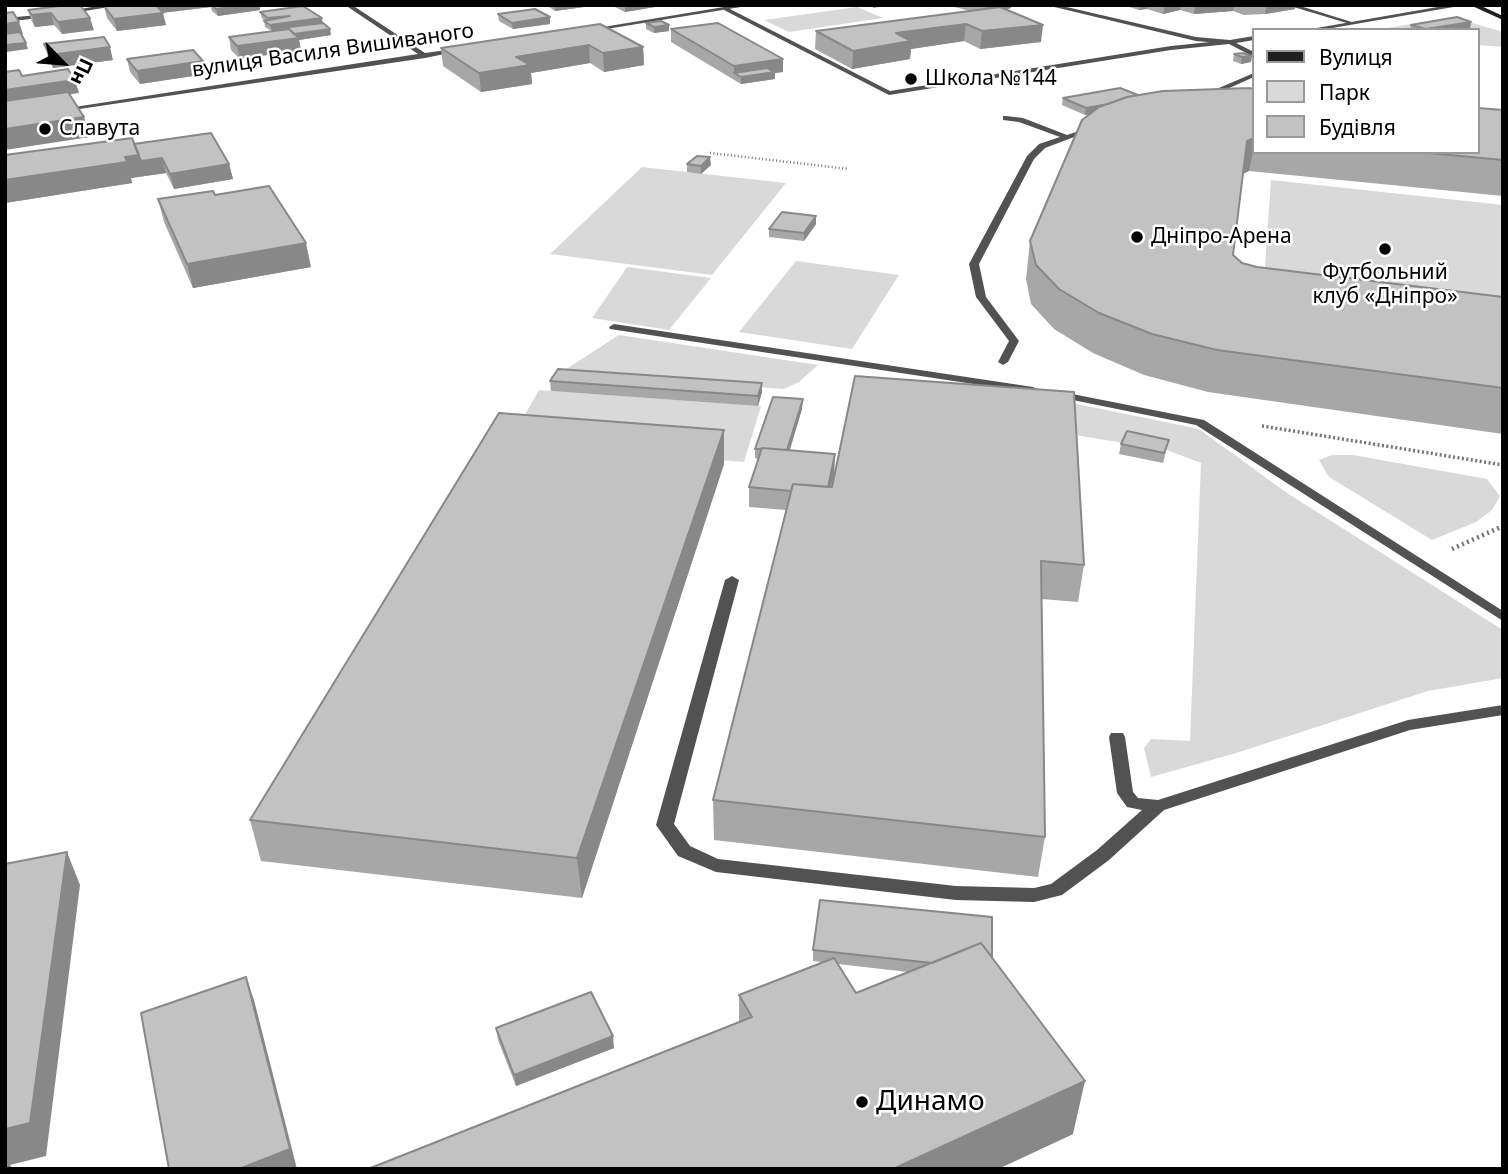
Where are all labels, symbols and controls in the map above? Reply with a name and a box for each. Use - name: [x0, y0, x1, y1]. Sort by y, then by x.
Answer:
- street label: вулиця Василя Вишиваного: [190, 19, 476, 83]
- north arrow: [28, 28, 98, 98]
- legend: [1252, 28, 1480, 154]
- text: Вулиця: [1319, 43, 1393, 71]
- text: Пн: [65, 54, 100, 90]
- place label: Школа №144: [925, 66, 1057, 92]
- marker: Школа №144: [903, 71, 919, 87]
- text: Парк: [1319, 78, 1370, 106]
- text: Будівля: [1319, 113, 1396, 141]
- place label: Славута: [59, 116, 140, 142]
- marker: Славута: [37, 121, 53, 137]
- place label: Дніпро-Арена: [1151, 224, 1292, 250]
- marker: Дніпро-Арена: [1129, 229, 1145, 245]
- marker: Футбольний клуб «Дніпро»: [1377, 241, 1393, 257]
- place label: Футбольний клуб «Дніпро»: [1312, 260, 1458, 310]
- place label: Динамо: [876, 1085, 985, 1119]
- marker: Динамо: [854, 1094, 870, 1110]

